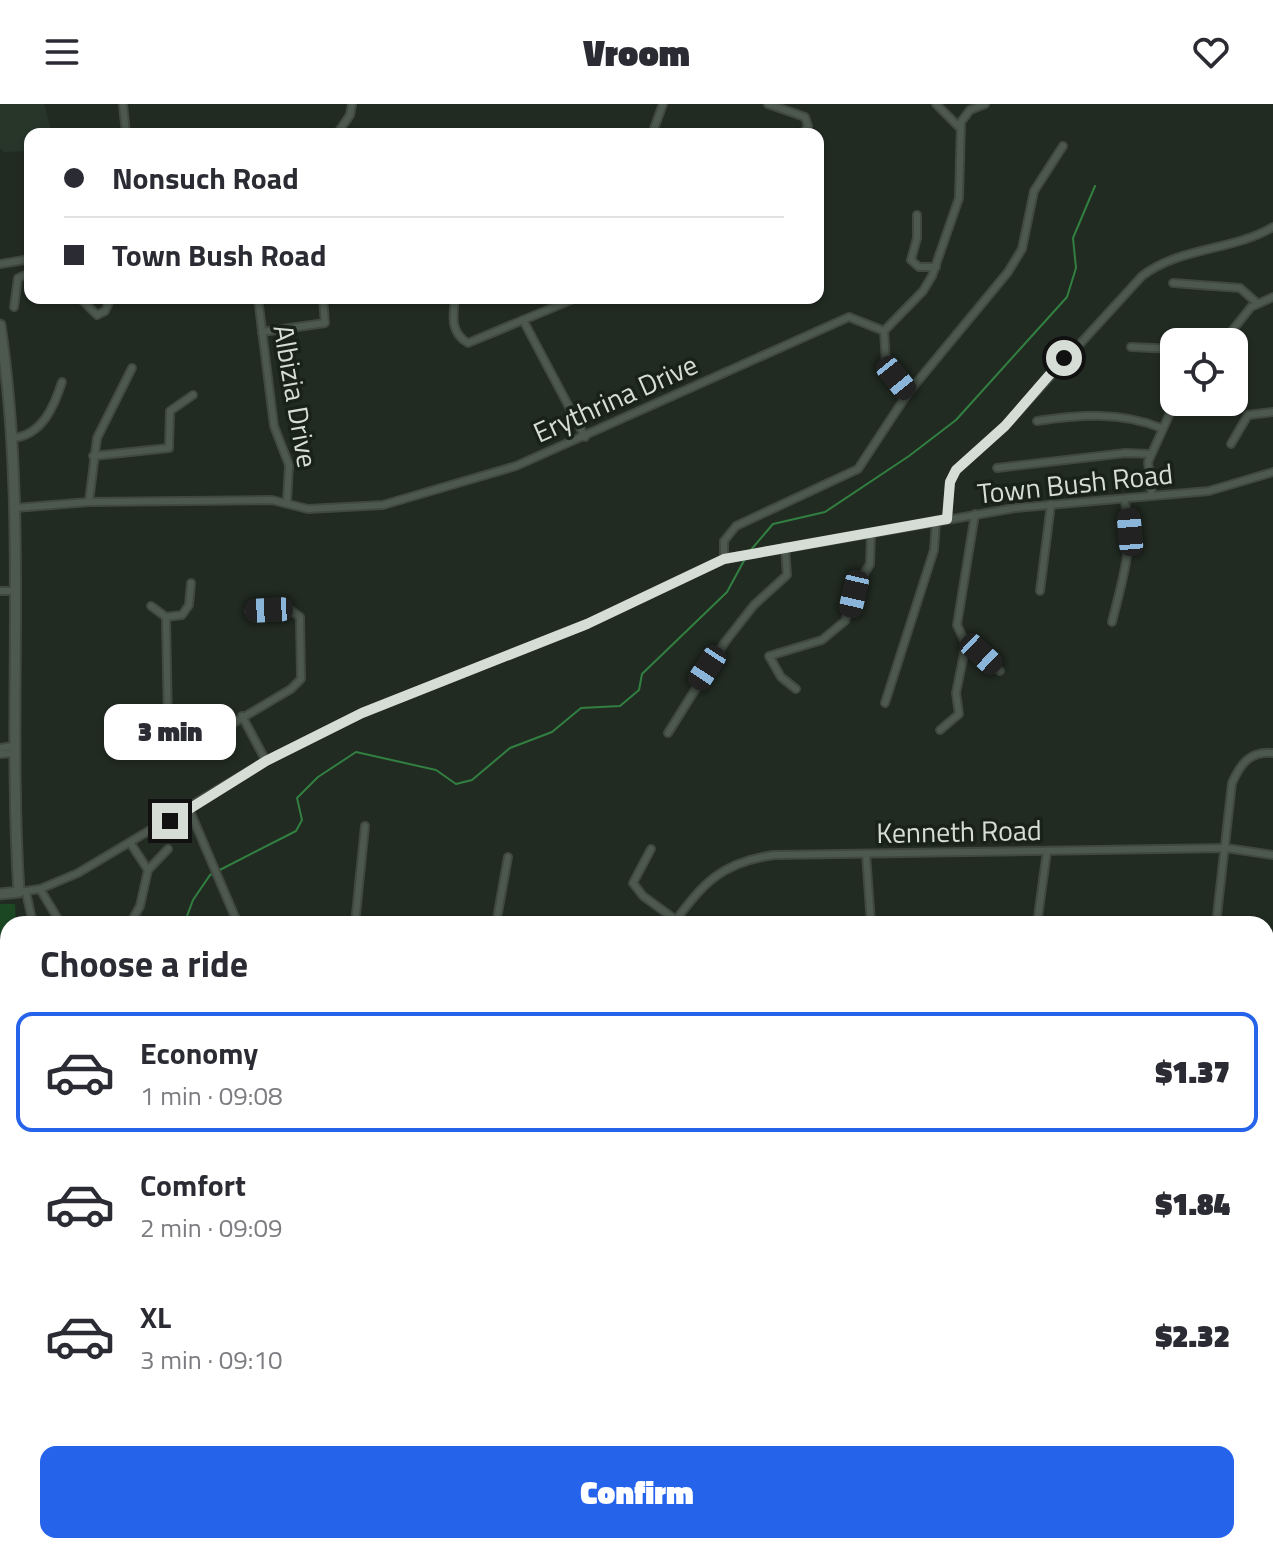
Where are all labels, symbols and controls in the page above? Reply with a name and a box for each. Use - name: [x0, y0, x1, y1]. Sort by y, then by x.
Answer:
- text: Vroom: [583, 25, 690, 80]
- icon: menu: [40, 30, 84, 74]
- icon: heart: [1189, 30, 1233, 74]
- text: Nonsuch Road: [112, 155, 299, 201]
- text: Town Bush Road: [112, 232, 326, 278]
- street label: Albizia Drive: [262, 321, 330, 471]
- map controls: [1160, 328, 1248, 416]
- button: locate: [1160, 328, 1248, 416]
- route start: [1046, 340, 1082, 376]
- street label: Erythrina Drive: [526, 343, 704, 453]
- car: [872, 352, 920, 404]
- street label: Town Bush Road: [975, 451, 1175, 515]
- car: [1116, 507, 1144, 557]
- car: [837, 568, 871, 620]
- car: [244, 597, 294, 623]
- car: [955, 629, 1007, 679]
- car: [684, 641, 730, 695]
- callout: 3 min: [104, 705, 236, 761]
- text: 3 min: [138, 712, 202, 751]
- route end: [152, 803, 188, 839]
- street label: Kenneth Road: [876, 808, 1042, 854]
- text: Choose a ride: [40, 936, 248, 991]
- text: Economy: [140, 1030, 258, 1076]
- icon: car: [44, 1036, 116, 1108]
- text: $1.37: [1156, 1049, 1230, 1095]
- text: 1 min · 09:08: [140, 1076, 283, 1115]
- text: Comfort: [140, 1162, 246, 1208]
- icon: car: [44, 1168, 116, 1240]
- text: $1.84: [1156, 1181, 1230, 1227]
- text: 2 min · 09:09: [140, 1208, 283, 1247]
- text: XL: [140, 1294, 171, 1340]
- icon: car: [44, 1300, 116, 1372]
- text: $2.32: [1156, 1313, 1230, 1359]
- text: 3 min · 09:10: [140, 1340, 283, 1379]
- button: Confirm: [40, 1446, 1234, 1538]

